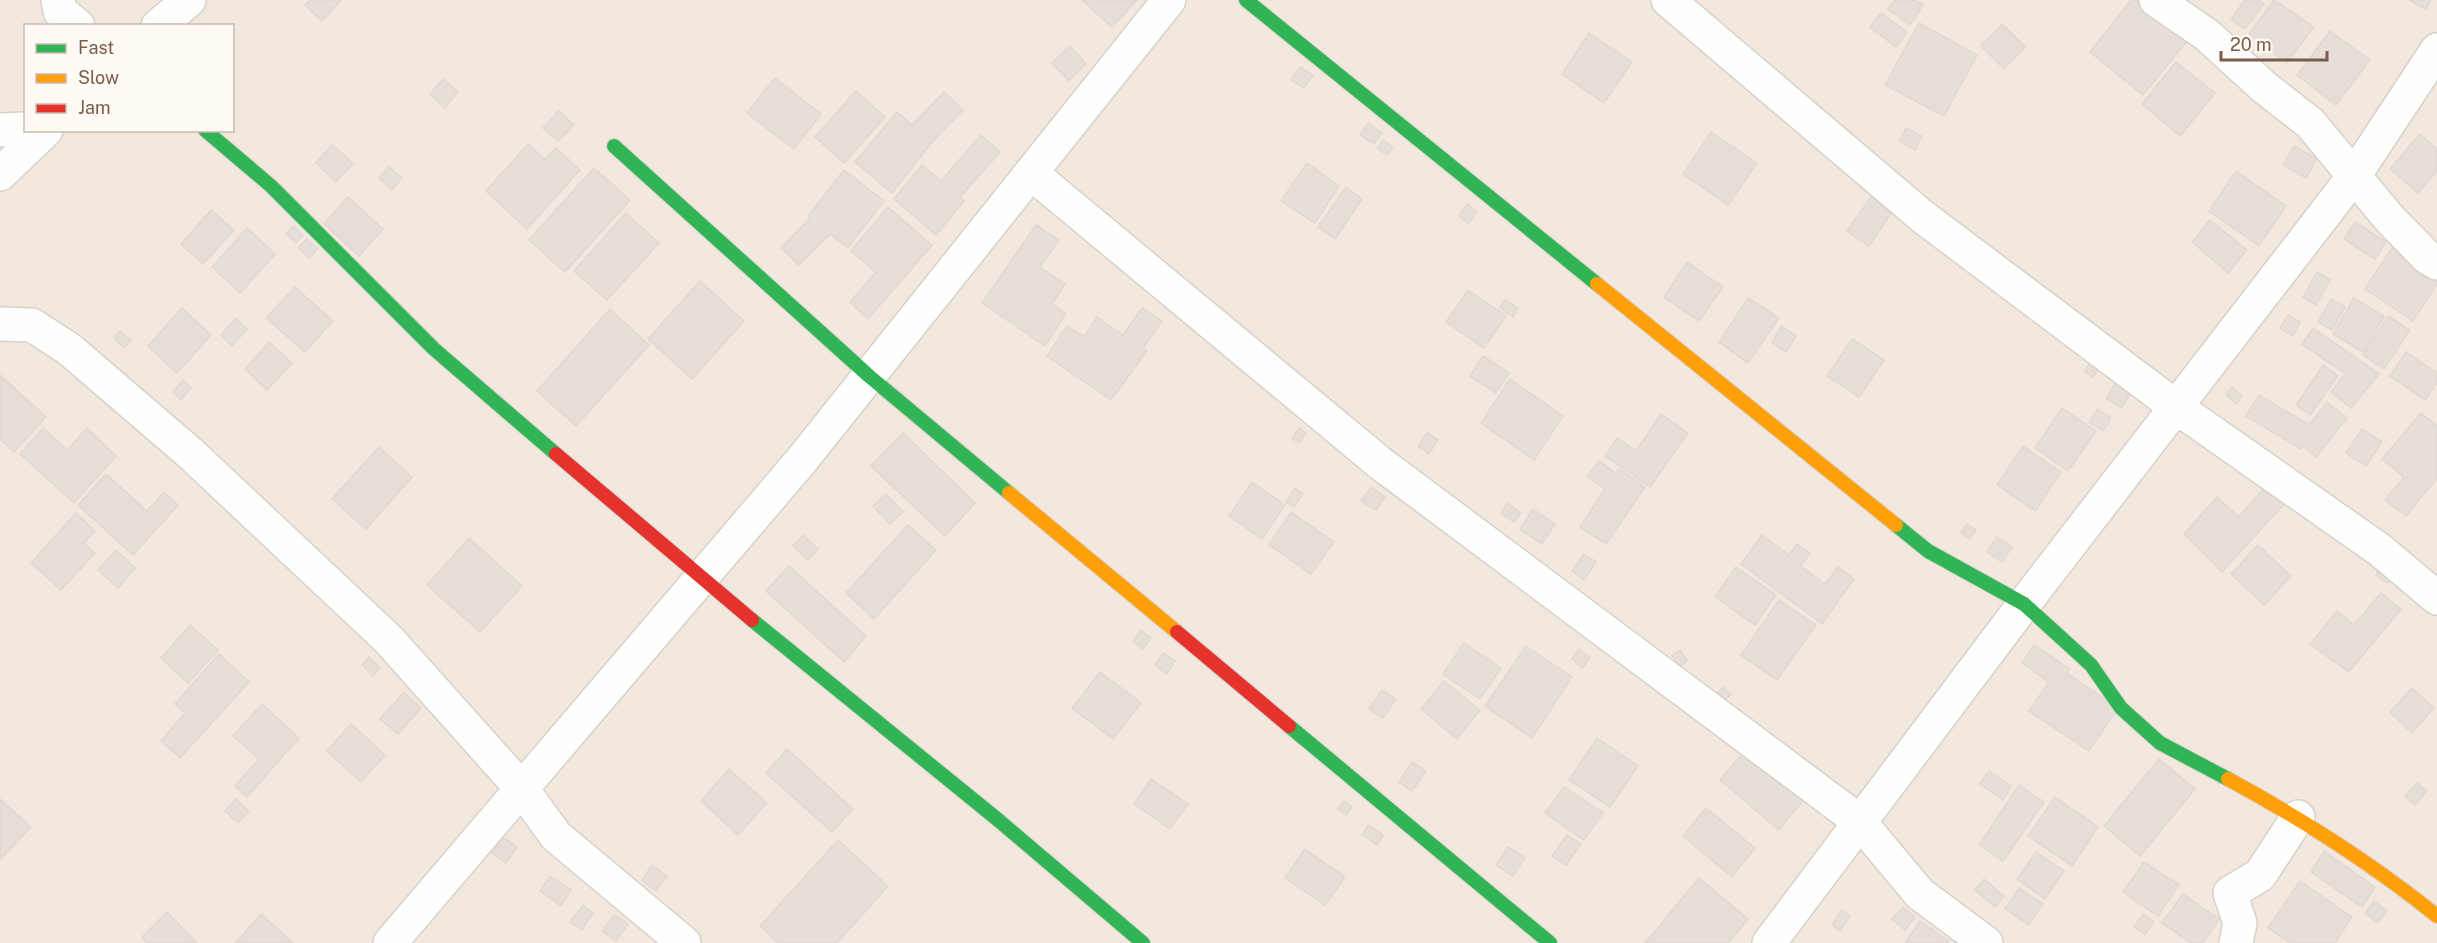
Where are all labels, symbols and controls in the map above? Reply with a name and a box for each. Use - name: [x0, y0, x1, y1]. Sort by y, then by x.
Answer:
- legend: [24, 24, 234, 132]
- scale bar: [2221, 24, 2328, 62]
- text: 20 m: [2230, 34, 2272, 55]
- text: Fast: [78, 37, 114, 58]
- text: Slow: [78, 67, 119, 88]
- text: Jam: [78, 97, 111, 118]

